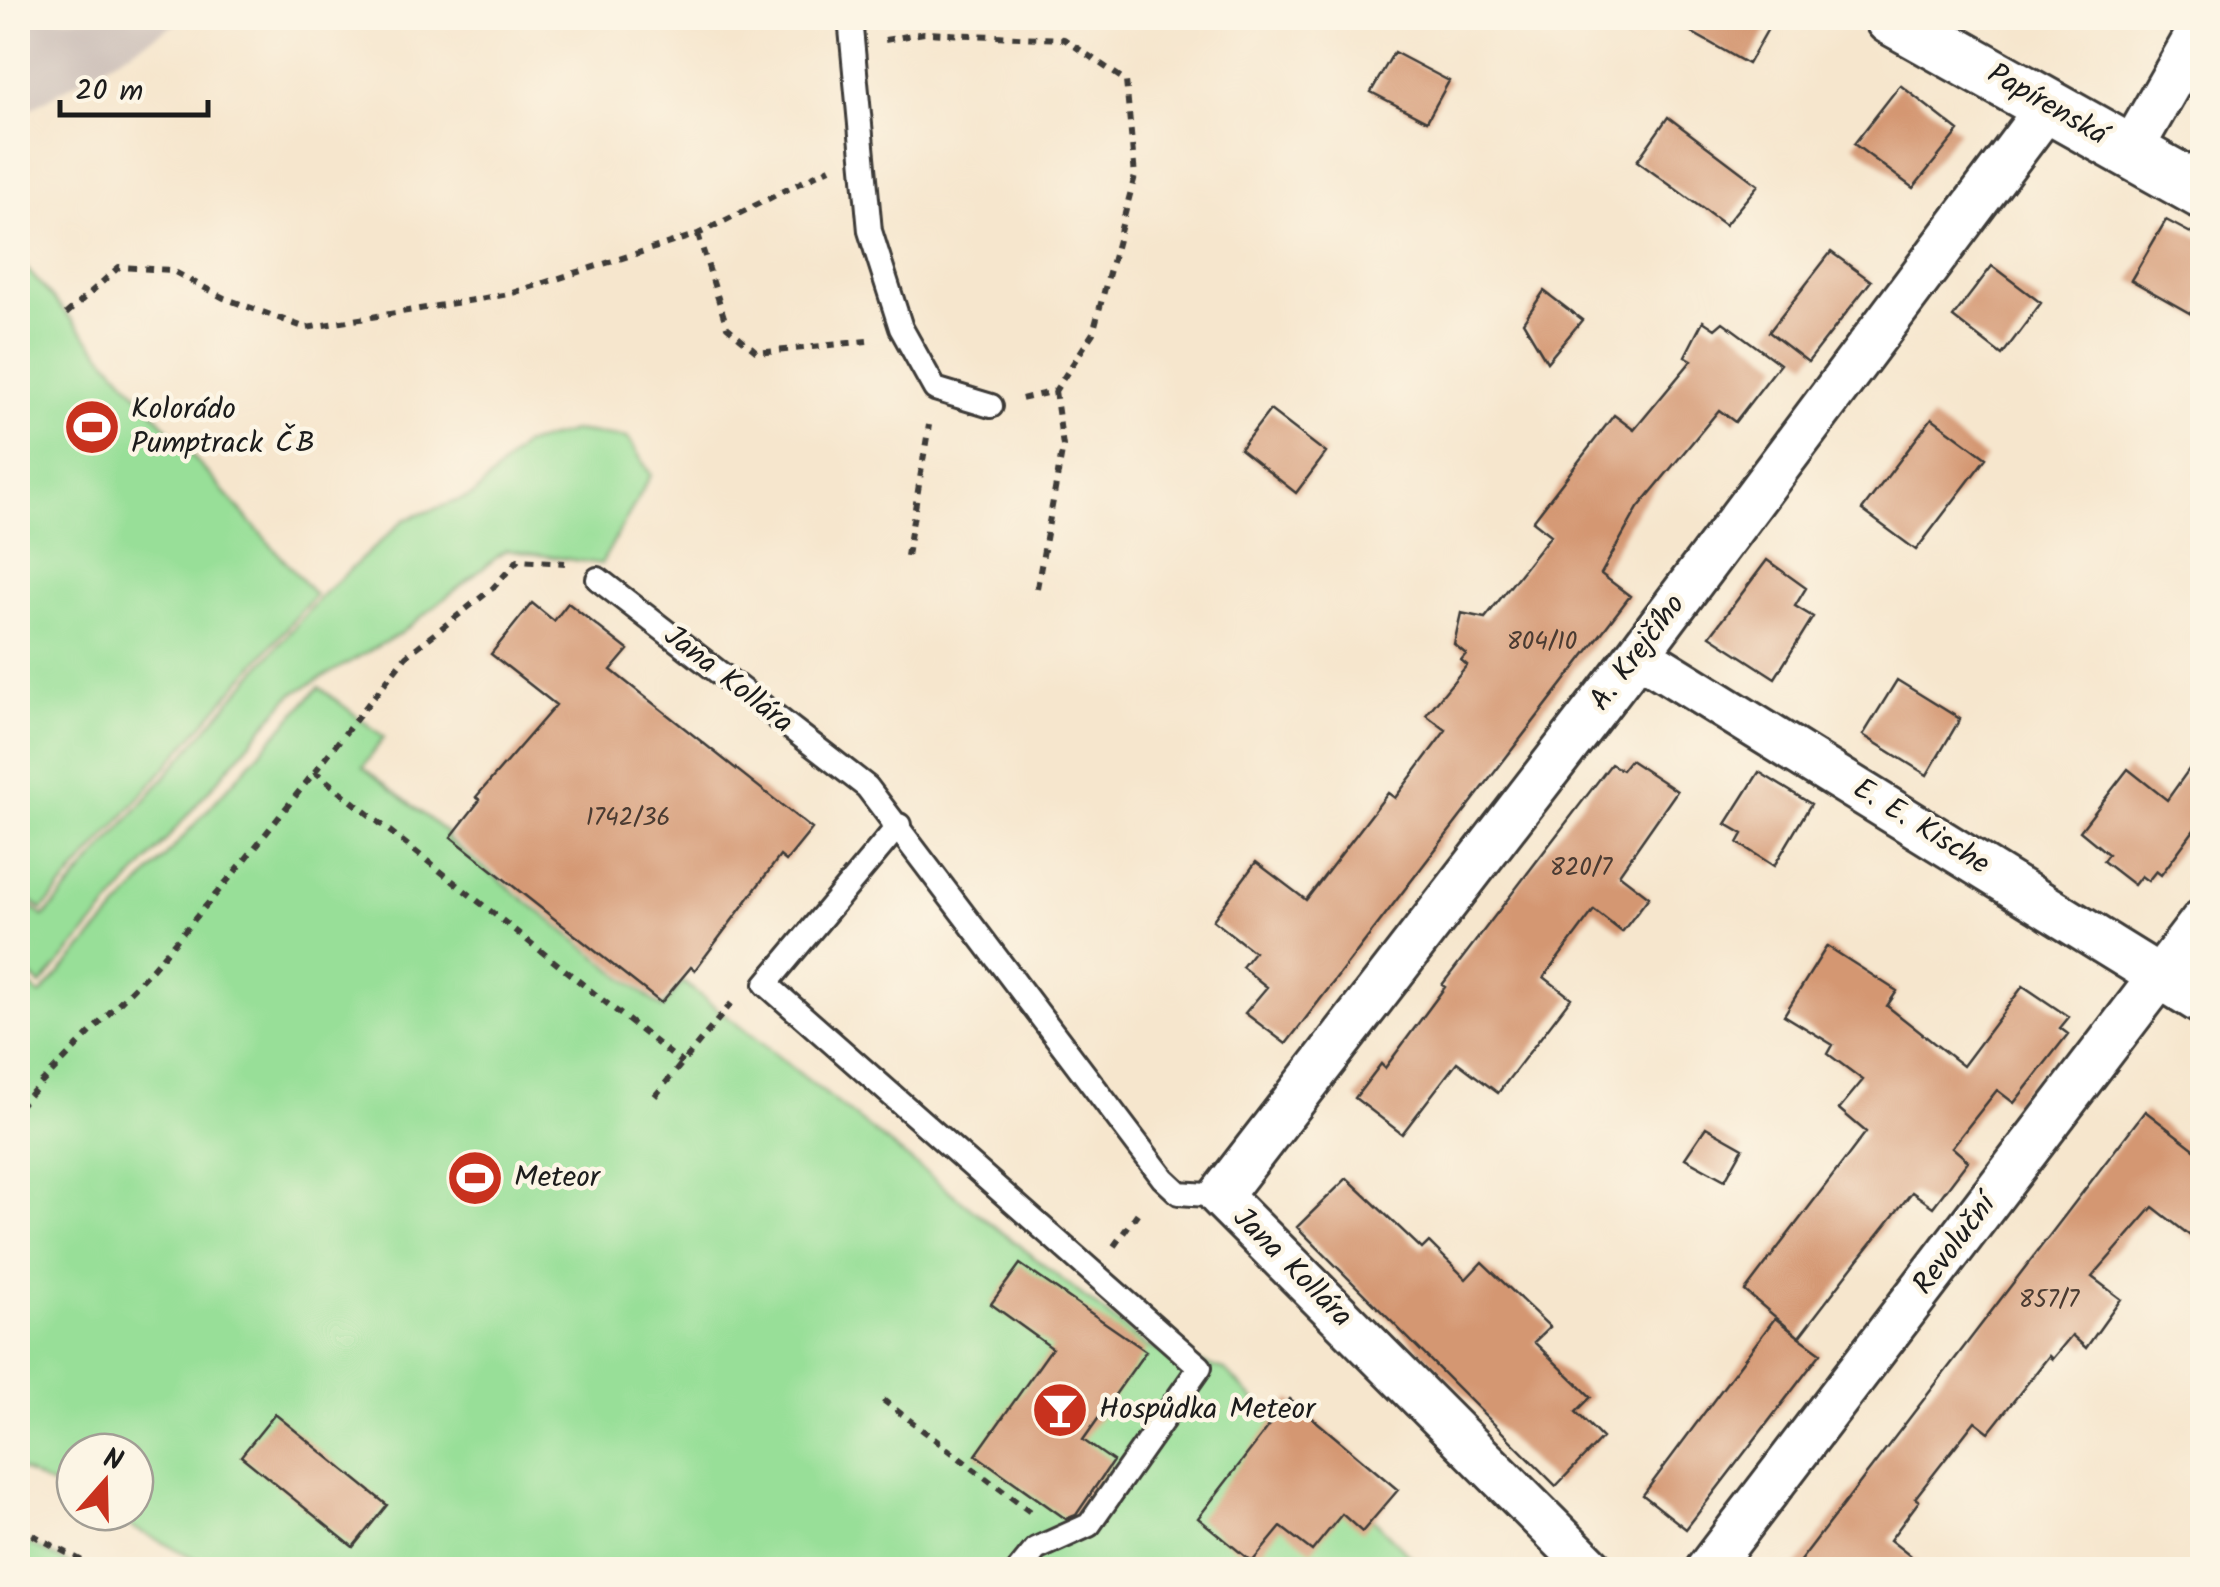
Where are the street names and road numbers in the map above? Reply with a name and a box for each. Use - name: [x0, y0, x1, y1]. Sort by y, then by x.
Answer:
- street label: Papírenská: [1978, 51, 2119, 160]
- street label: A. Krejčího: [1578, 584, 1698, 722]
- street label: Jana Kollára: [652, 614, 804, 746]
- street label: E. E. Kische: [1843, 766, 1999, 888]
- street label: Revoluční: [1901, 1181, 2012, 1306]
- street label: Jana Kollára: [1220, 1196, 1364, 1340]

